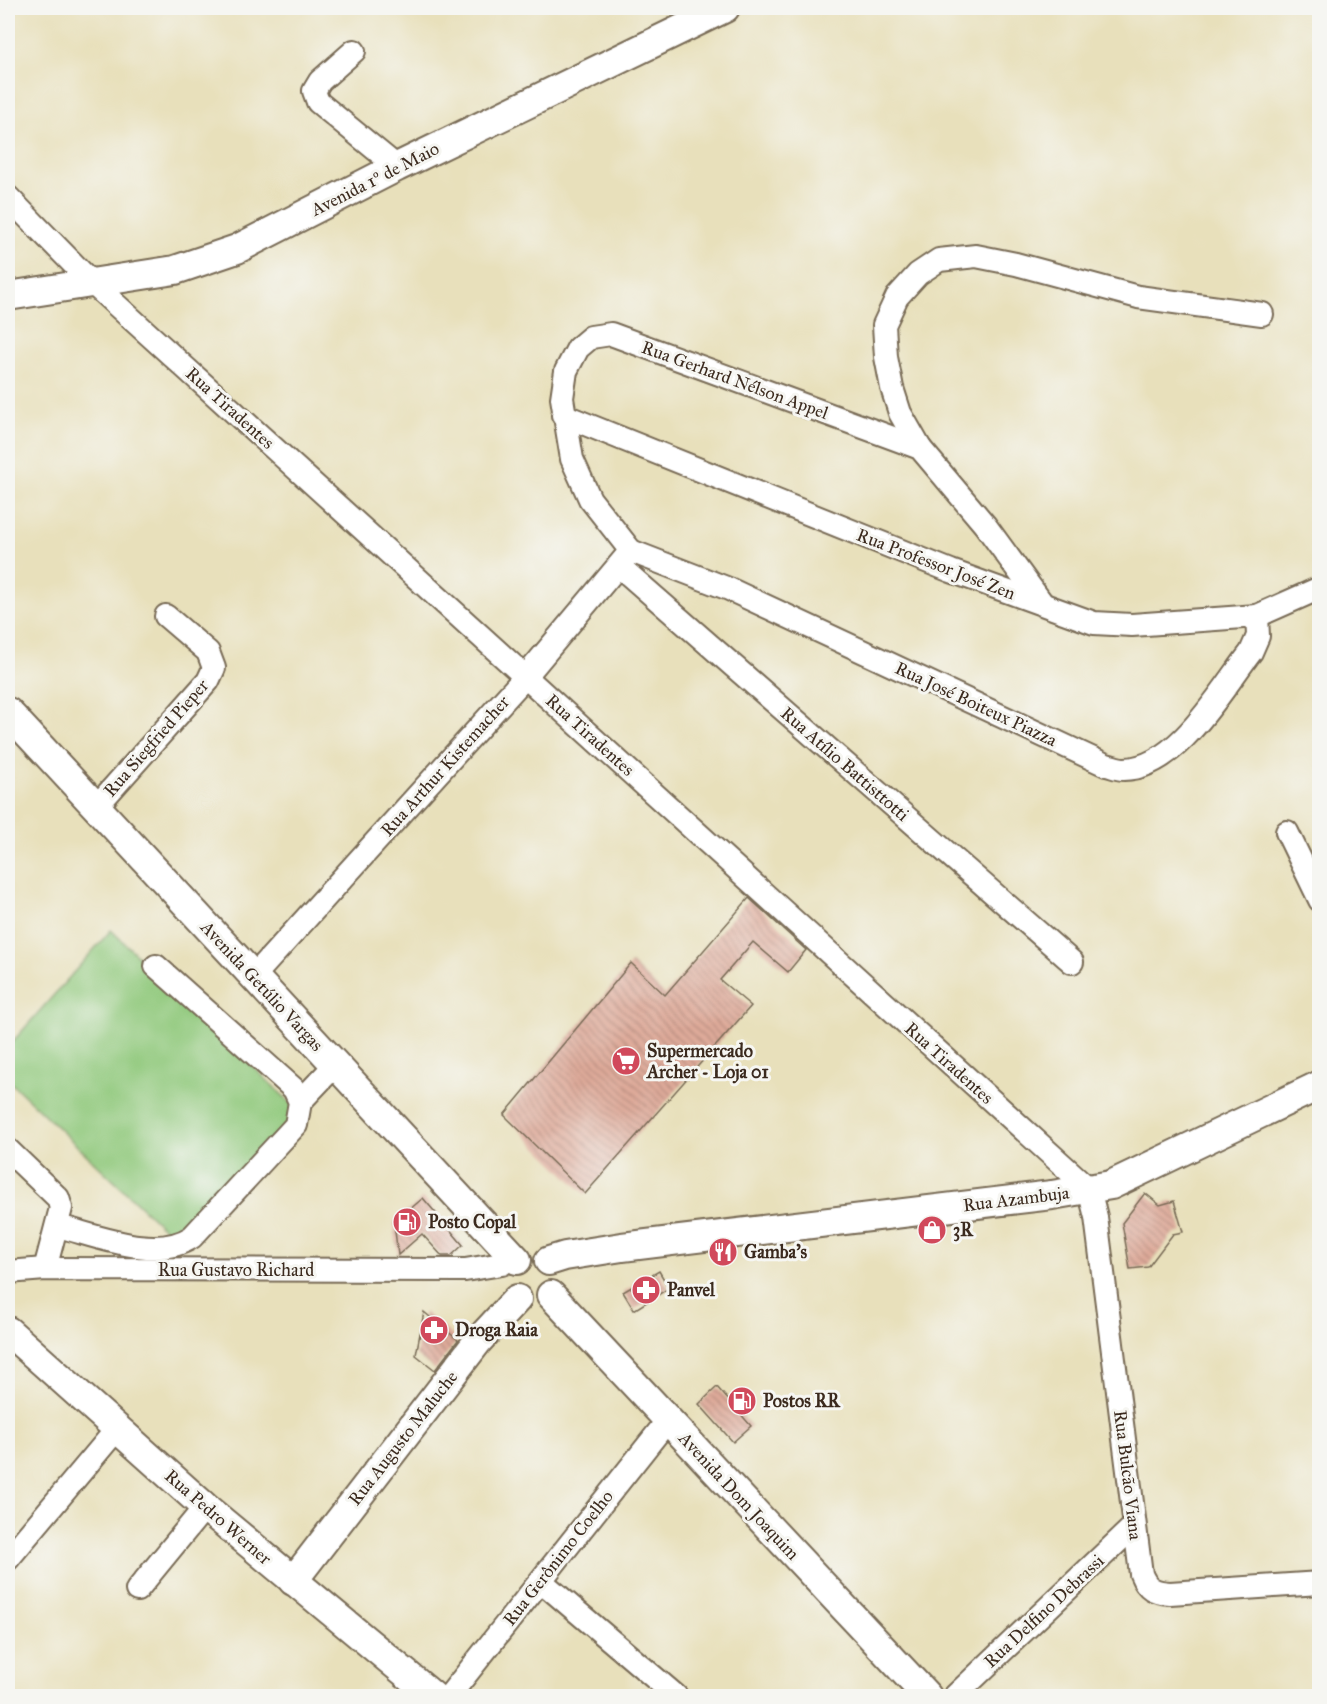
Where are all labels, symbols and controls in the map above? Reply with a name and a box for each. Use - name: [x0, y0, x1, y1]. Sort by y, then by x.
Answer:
- street label: Avenida 1º de Maio: [306, 137, 443, 221]
- street label: Rua Gerhard Nélson Appel: [639, 336, 832, 424]
- street label: Rua Tiradentes: [181, 362, 279, 454]
- street label: Rua Professor José Zen: [853, 524, 1019, 605]
- street label: Rua José Boiteux Piazza: [891, 657, 1061, 752]
- street label: Rua Siegfried Pieper: [99, 674, 214, 802]
- street label: Rua Tiradentes: [541, 689, 639, 781]
- street label: Rua Arthur Kistemacher: [376, 691, 514, 841]
- street label: Rua Atílio Battisttotti: [776, 702, 914, 826]
- street label: Avenida Getúlio Vargas: [195, 916, 328, 1056]
- street label: Rua Tiradentes: [900, 1017, 998, 1109]
- place label: Supermercado Archer - Loja 01: [646, 1040, 769, 1084]
- supermarket icon: Supermercado Archer - Loja 01: [610, 1045, 642, 1077]
- street label: Rua Azambuja: [962, 1182, 1071, 1216]
- fuel station icon: Posto Copal: [391, 1206, 423, 1238]
- place label: Posto Copal: [428, 1211, 517, 1234]
- shop icon: 3R: [916, 1214, 948, 1246]
- place label: 3R: [953, 1219, 974, 1242]
- restaurant icon: Gamba's: [707, 1236, 739, 1268]
- place label: Gamba's: [744, 1241, 807, 1263]
- street label: Rua Gustavo Richard: [158, 1259, 314, 1281]
- pharmacy icon: Panvel: [630, 1274, 662, 1306]
- place label: Panvel: [667, 1279, 716, 1301]
- pharmacy icon: Droga Raia: [418, 1314, 450, 1346]
- place label: Droga Raia: [455, 1319, 538, 1342]
- street label: Rua Augusto Maluche: [344, 1366, 463, 1510]
- fuel station icon: Postos RR: [726, 1385, 758, 1417]
- place label: Postos RR: [763, 1390, 841, 1412]
- street label: Rua Bulcão Viana: [1109, 1409, 1147, 1542]
- street label: Avenida Dom Joaquim: [673, 1427, 804, 1565]
- street label: Rua Pedro Werner: [160, 1465, 276, 1570]
- street label: Rua Gerônimo Coelho: [498, 1486, 618, 1630]
- street label: Rua Delfino Debrassi: [979, 1550, 1109, 1672]

